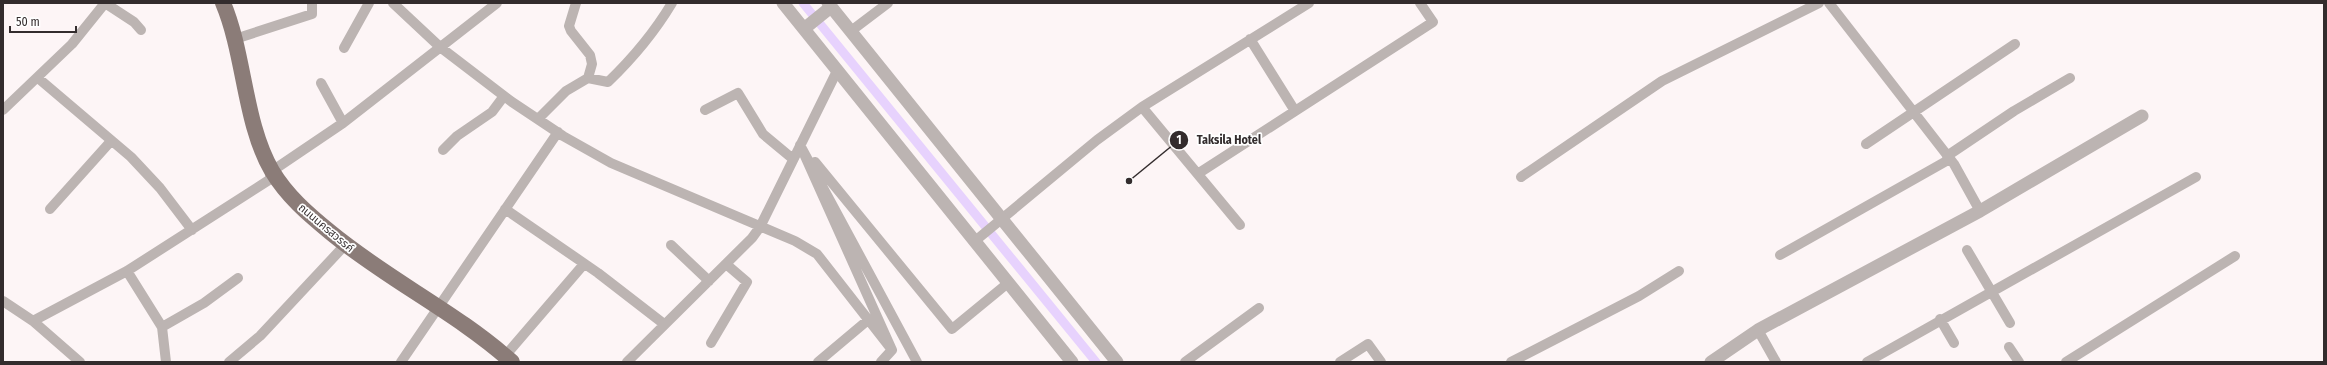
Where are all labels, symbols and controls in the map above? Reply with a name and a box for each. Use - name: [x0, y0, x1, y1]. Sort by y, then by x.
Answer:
- scale bar: [10, 8, 76, 34]
- text: 50 m: [16, 15, 40, 29]
- callout: Taksila Hotel: [1169, 128, 1270, 152]
- text: 1: [1176, 133, 1182, 147]
- text: Taksila Hotel: [1197, 133, 1262, 147]
- street label: ถนนนครสวรรค์: [296, 201, 356, 255]

